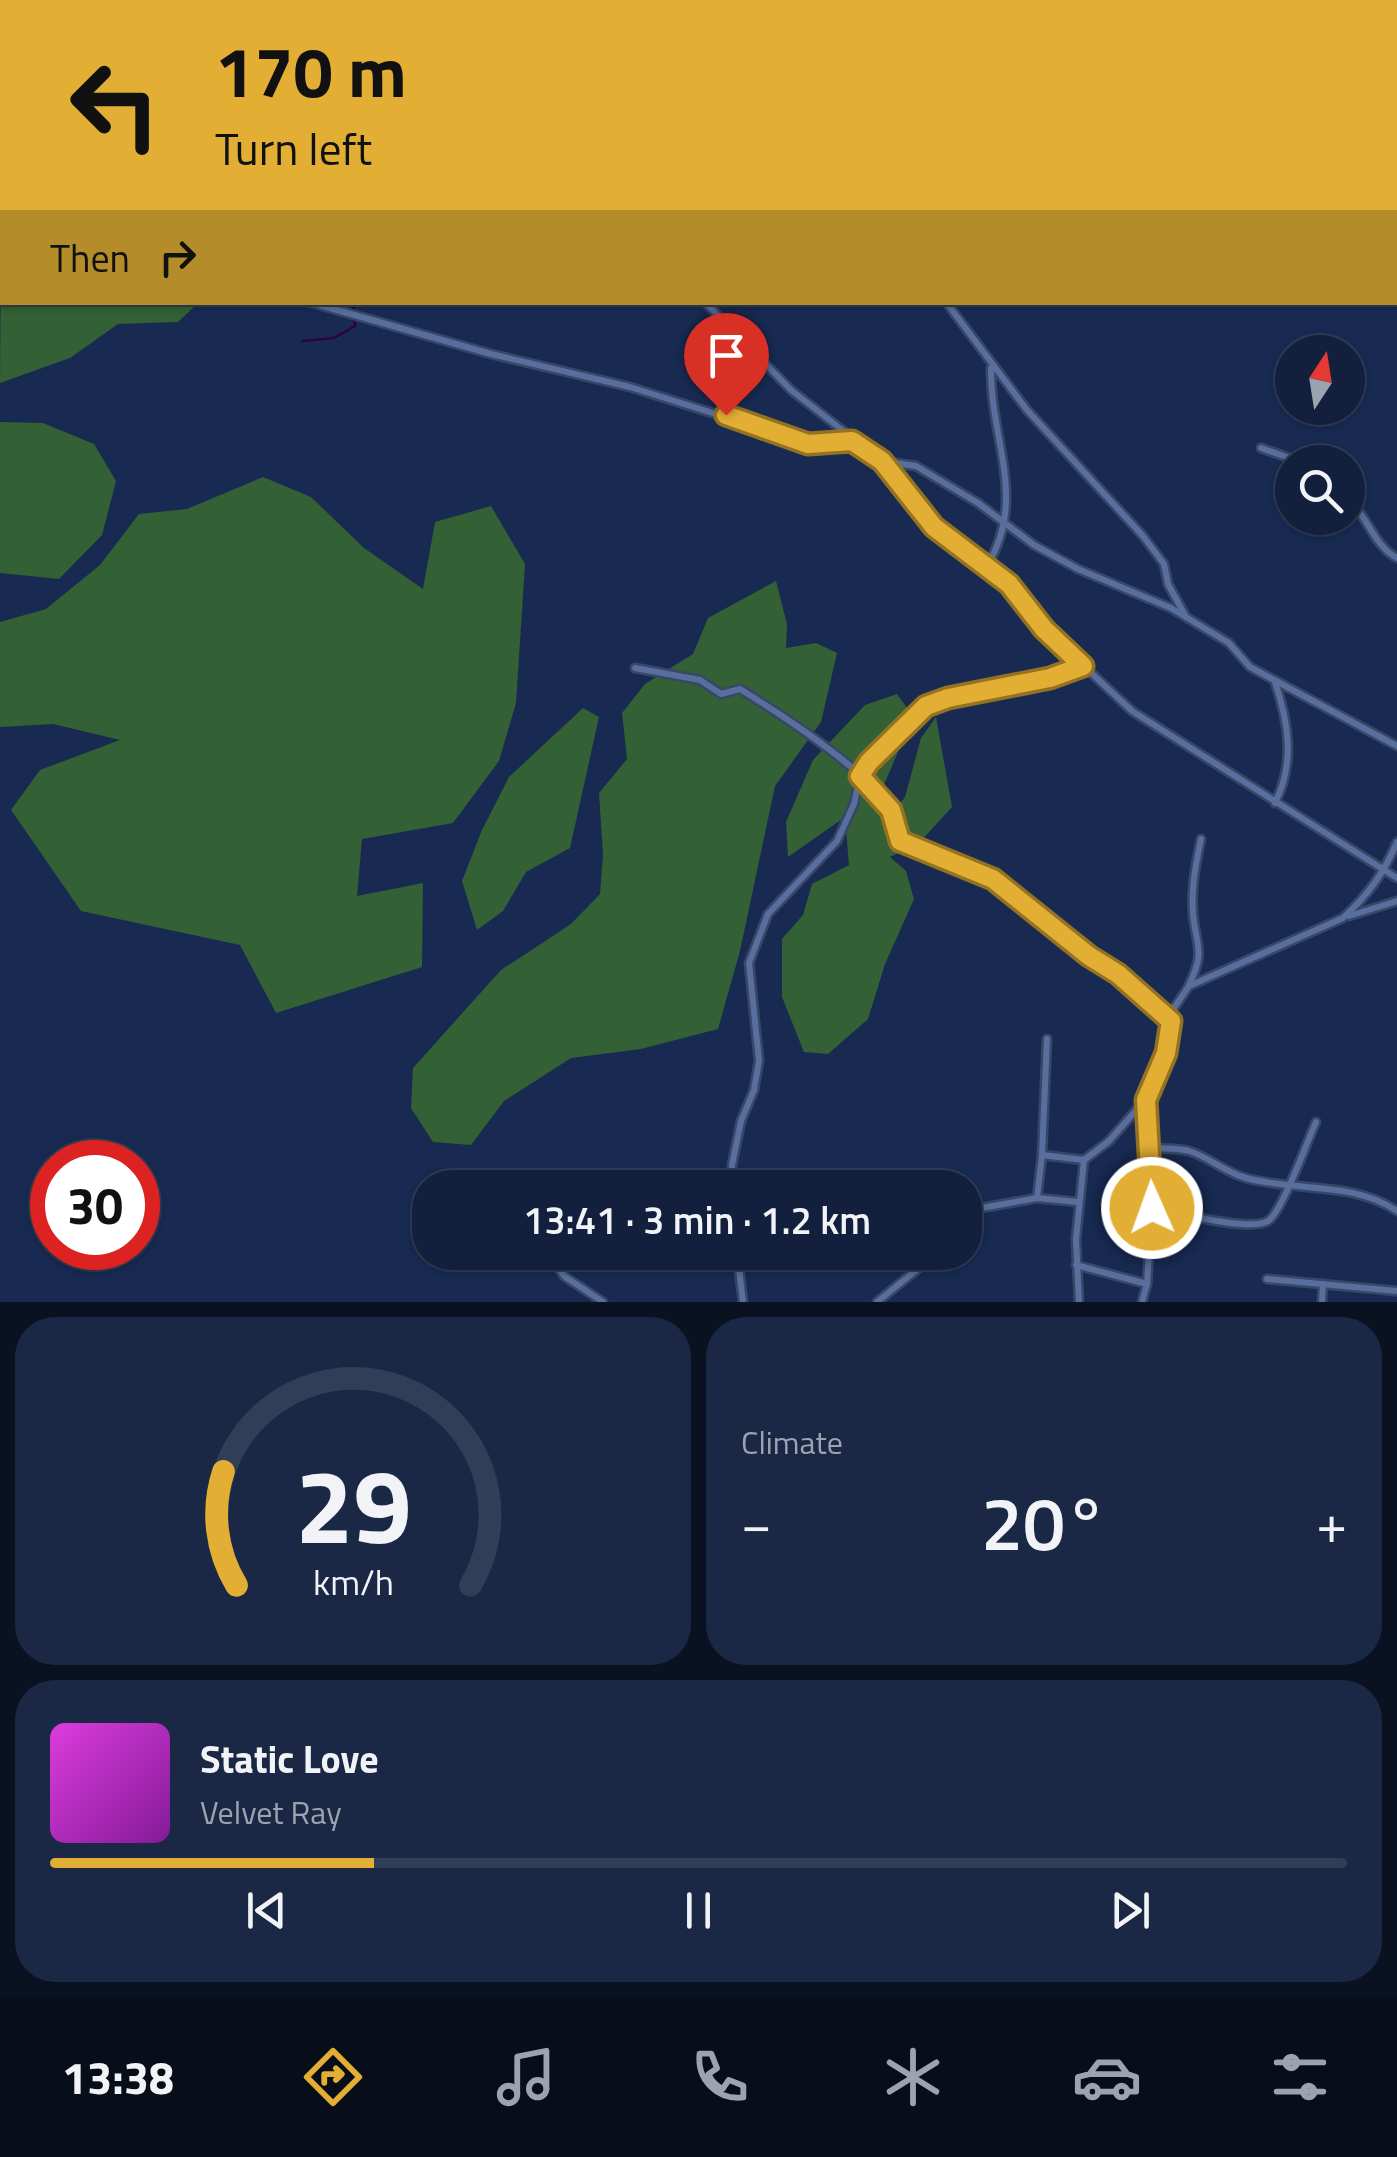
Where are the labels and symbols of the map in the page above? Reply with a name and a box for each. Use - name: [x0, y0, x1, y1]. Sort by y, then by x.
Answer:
- pin: [684, 313, 769, 416]
- north arrow: [1275, 335, 1365, 425]
- speed limit sign: 30: [30, 1140, 160, 1270]
- position arrow: [1100, 1156, 1204, 1260]

